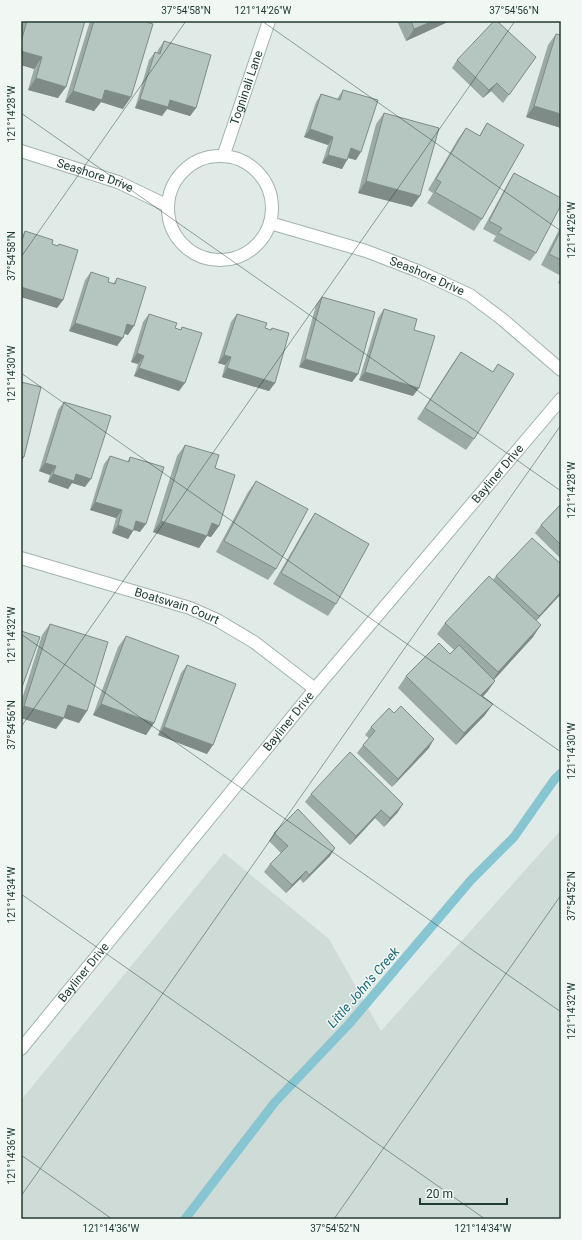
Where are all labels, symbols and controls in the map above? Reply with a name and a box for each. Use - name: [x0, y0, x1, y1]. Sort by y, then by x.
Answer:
- text: 37°54'58"N: [161, 5, 211, 16]
- text: 121°14'26"W: [235, 5, 292, 16]
- text: 37°54'56"N: [489, 5, 539, 16]
- street label: Togninali Lane: [227, 49, 266, 127]
- text: 121°14'28"W: [6, 85, 17, 142]
- street label: Seashore Drive: [55, 156, 136, 195]
- text: 121°14'26"W: [566, 201, 577, 258]
- text: 37°54'58"N: [6, 231, 17, 281]
- street label: Seashore Drive: [388, 254, 467, 298]
- text: 121°14'30"W: [6, 345, 17, 402]
- street label: Bayliner Drive: [469, 442, 526, 506]
- text: 121°14'28"W: [566, 461, 577, 518]
- street label: Boatswain Court: [133, 585, 221, 627]
- text: 121°14'32"W: [6, 606, 17, 663]
- street label: Bayliner Drive: [260, 689, 317, 754]
- text: 37°54'56"N: [6, 700, 17, 750]
- text: 121°14'30"W: [566, 722, 577, 779]
- text: 121°14'34"W: [6, 866, 17, 923]
- text: 37°54'52"N: [566, 871, 577, 921]
- street label: Bayliner Drive: [55, 940, 112, 1005]
- water label: Little John's Creek: [324, 943, 403, 1031]
- text: 121°14'32"W: [566, 982, 577, 1039]
- text: 121°14'36"W: [6, 1127, 17, 1184]
- scale bar: [420, 1180, 507, 1206]
- text: 20 m: [426, 1187, 453, 1201]
- text: 121°14'36"W: [83, 1223, 140, 1234]
- text: 37°54'52"N: [310, 1223, 360, 1234]
- text: 121°14'34"W: [455, 1223, 512, 1234]

